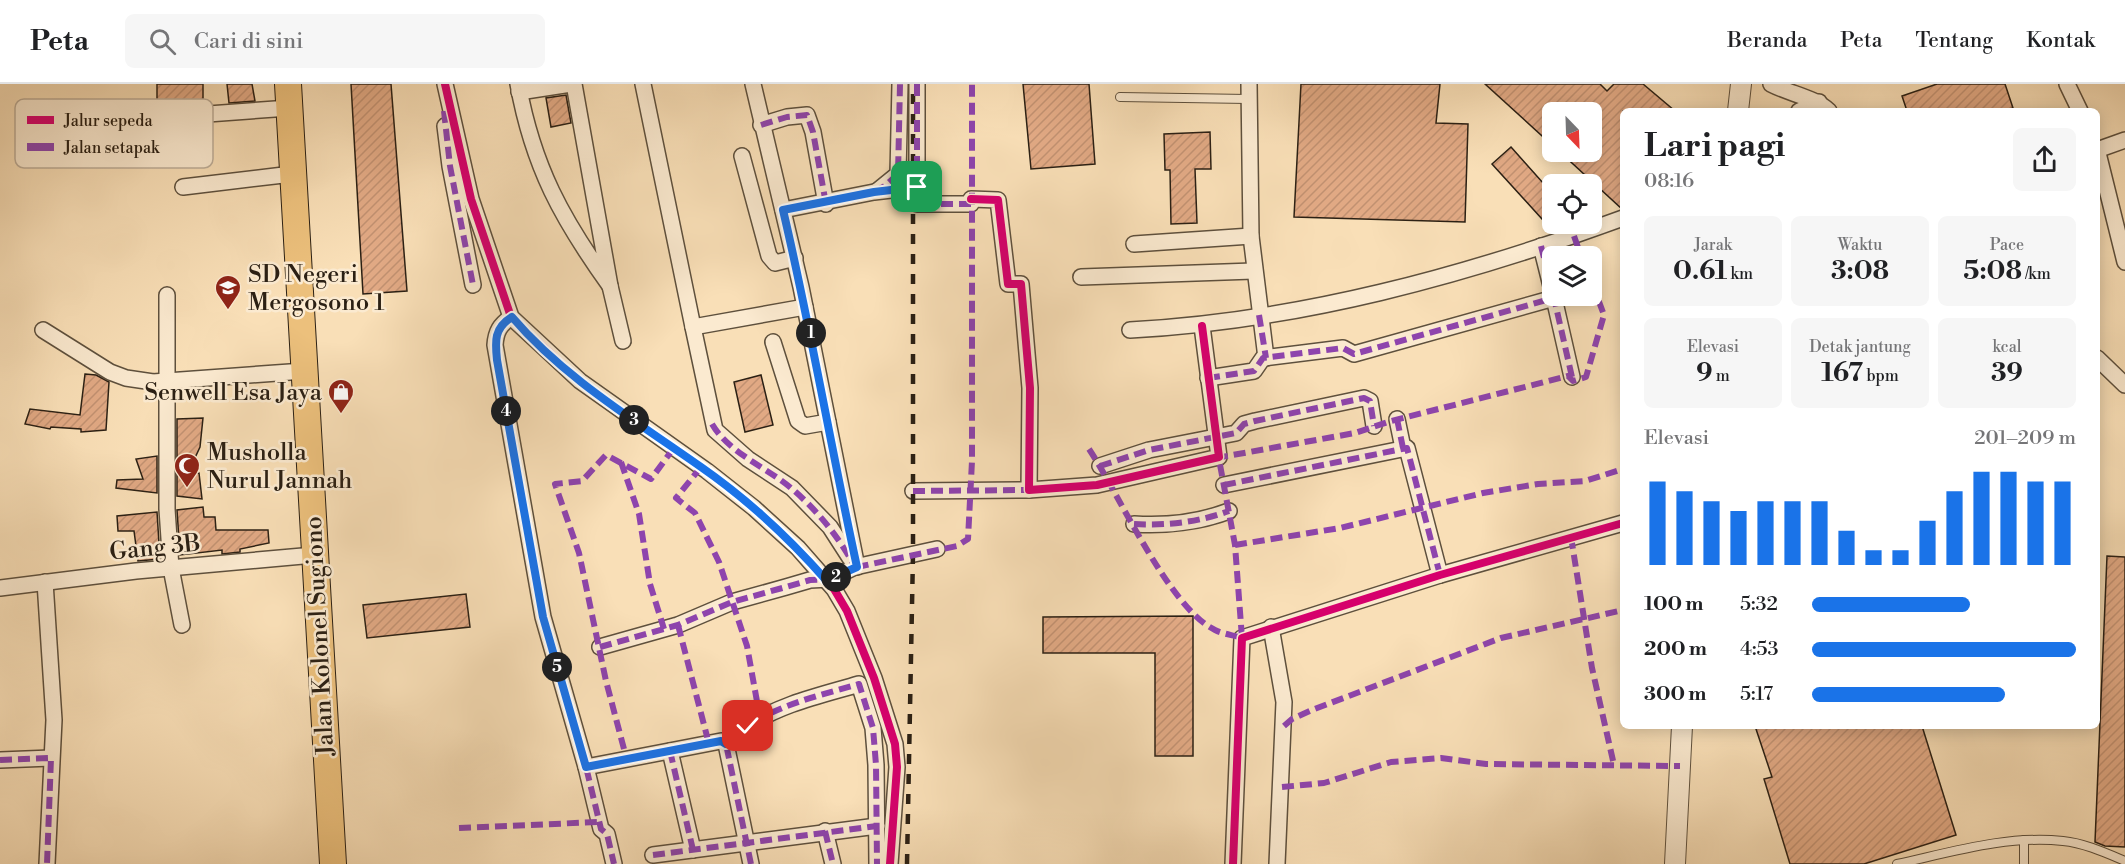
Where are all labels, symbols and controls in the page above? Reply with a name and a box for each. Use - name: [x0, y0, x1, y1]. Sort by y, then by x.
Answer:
- search box: [125, 14, 545, 68]
- text: Peta: [30, 24, 89, 59]
- icon: search: [146, 25, 179, 58]
- text: Cari di sini: [194, 28, 303, 55]
- text: Beranda: [1727, 28, 1807, 54]
- text: Peta: [1840, 28, 1882, 54]
- text: Tentang: [1915, 28, 1993, 54]
- text: Kontak: [2026, 28, 2095, 54]
- legend: [15, 99, 213, 168]
- north arrow: [1542, 102, 1602, 162]
- map controls: [1542, 102, 1602, 306]
- text: Jalur sepeda: [63, 111, 153, 131]
- text: Lari pagi: [1644, 126, 1785, 167]
- button: share: [2013, 128, 2076, 191]
- text: Jalan setapak: [63, 138, 161, 158]
- pin: [891, 161, 942, 212]
- text: 08:16: [1644, 169, 1694, 194]
- icon: arrive: [900, 170, 933, 203]
- button: locate: [1542, 174, 1602, 234]
- text: Jarak: [1694, 235, 1732, 255]
- text: Waktu: [1838, 235, 1882, 255]
- text: Pace: [1990, 235, 2024, 255]
- button: layers: [1542, 246, 1602, 306]
- text: 0.61: [1673, 255, 1727, 287]
- text: 3:08: [1831, 255, 1889, 287]
- text: 5:08: [1963, 255, 2022, 287]
- place label: SD Negeri Mergosono 1: [248, 260, 385, 318]
- text: km: [1727, 264, 1753, 284]
- text: /km: [2022, 264, 2051, 284]
- school or university icon: SD Negeri Mergosono 1: [213, 273, 243, 311]
- pin: 1: [796, 318, 826, 348]
- text: 1: [807, 323, 815, 343]
- text: Elevasi: [1687, 337, 1739, 357]
- text: Detak jantung: [1809, 337, 1911, 357]
- text: kcal: [1992, 337, 2022, 357]
- text: 9: [1696, 357, 1713, 389]
- text: 167: [1821, 357, 1863, 389]
- text: 39: [1991, 357, 2023, 389]
- text: m: [1713, 366, 1730, 386]
- text: bpm: [1863, 366, 1899, 386]
- shop icon: Senwell Esa Jaya: [326, 377, 356, 415]
- place label: Senwell Esa Jaya: [144, 378, 323, 408]
- pin: 4: [491, 396, 521, 426]
- text: 4: [501, 401, 511, 421]
- pin: 3: [619, 405, 649, 435]
- text: 3: [629, 410, 639, 430]
- text: Elevasi: [1644, 426, 1709, 451]
- text: 201–209 m: [1974, 426, 2076, 451]
- place label: Musholla Nurul Jannah: [207, 438, 352, 496]
- mosque icon: Musholla Nurul Jannah: [172, 451, 202, 489]
- street label: Jalan Kolonel Sugiono: [299, 515, 341, 757]
- street label: Gang 3B: [108, 528, 202, 568]
- pin: 2: [821, 562, 851, 592]
- text: 2: [831, 567, 841, 587]
- text: 100 m: [1644, 592, 1703, 617]
- text: 5:32: [1740, 592, 1778, 617]
- text: 200 m: [1644, 637, 1707, 662]
- text: 4:53: [1740, 637, 1778, 662]
- pin: 5: [542, 652, 572, 682]
- text: 5: [552, 657, 562, 677]
- text: 300 m: [1644, 682, 1707, 707]
- text: 5:17: [1740, 682, 1773, 707]
- pin: [722, 700, 773, 751]
- icon: check: [731, 709, 764, 742]

